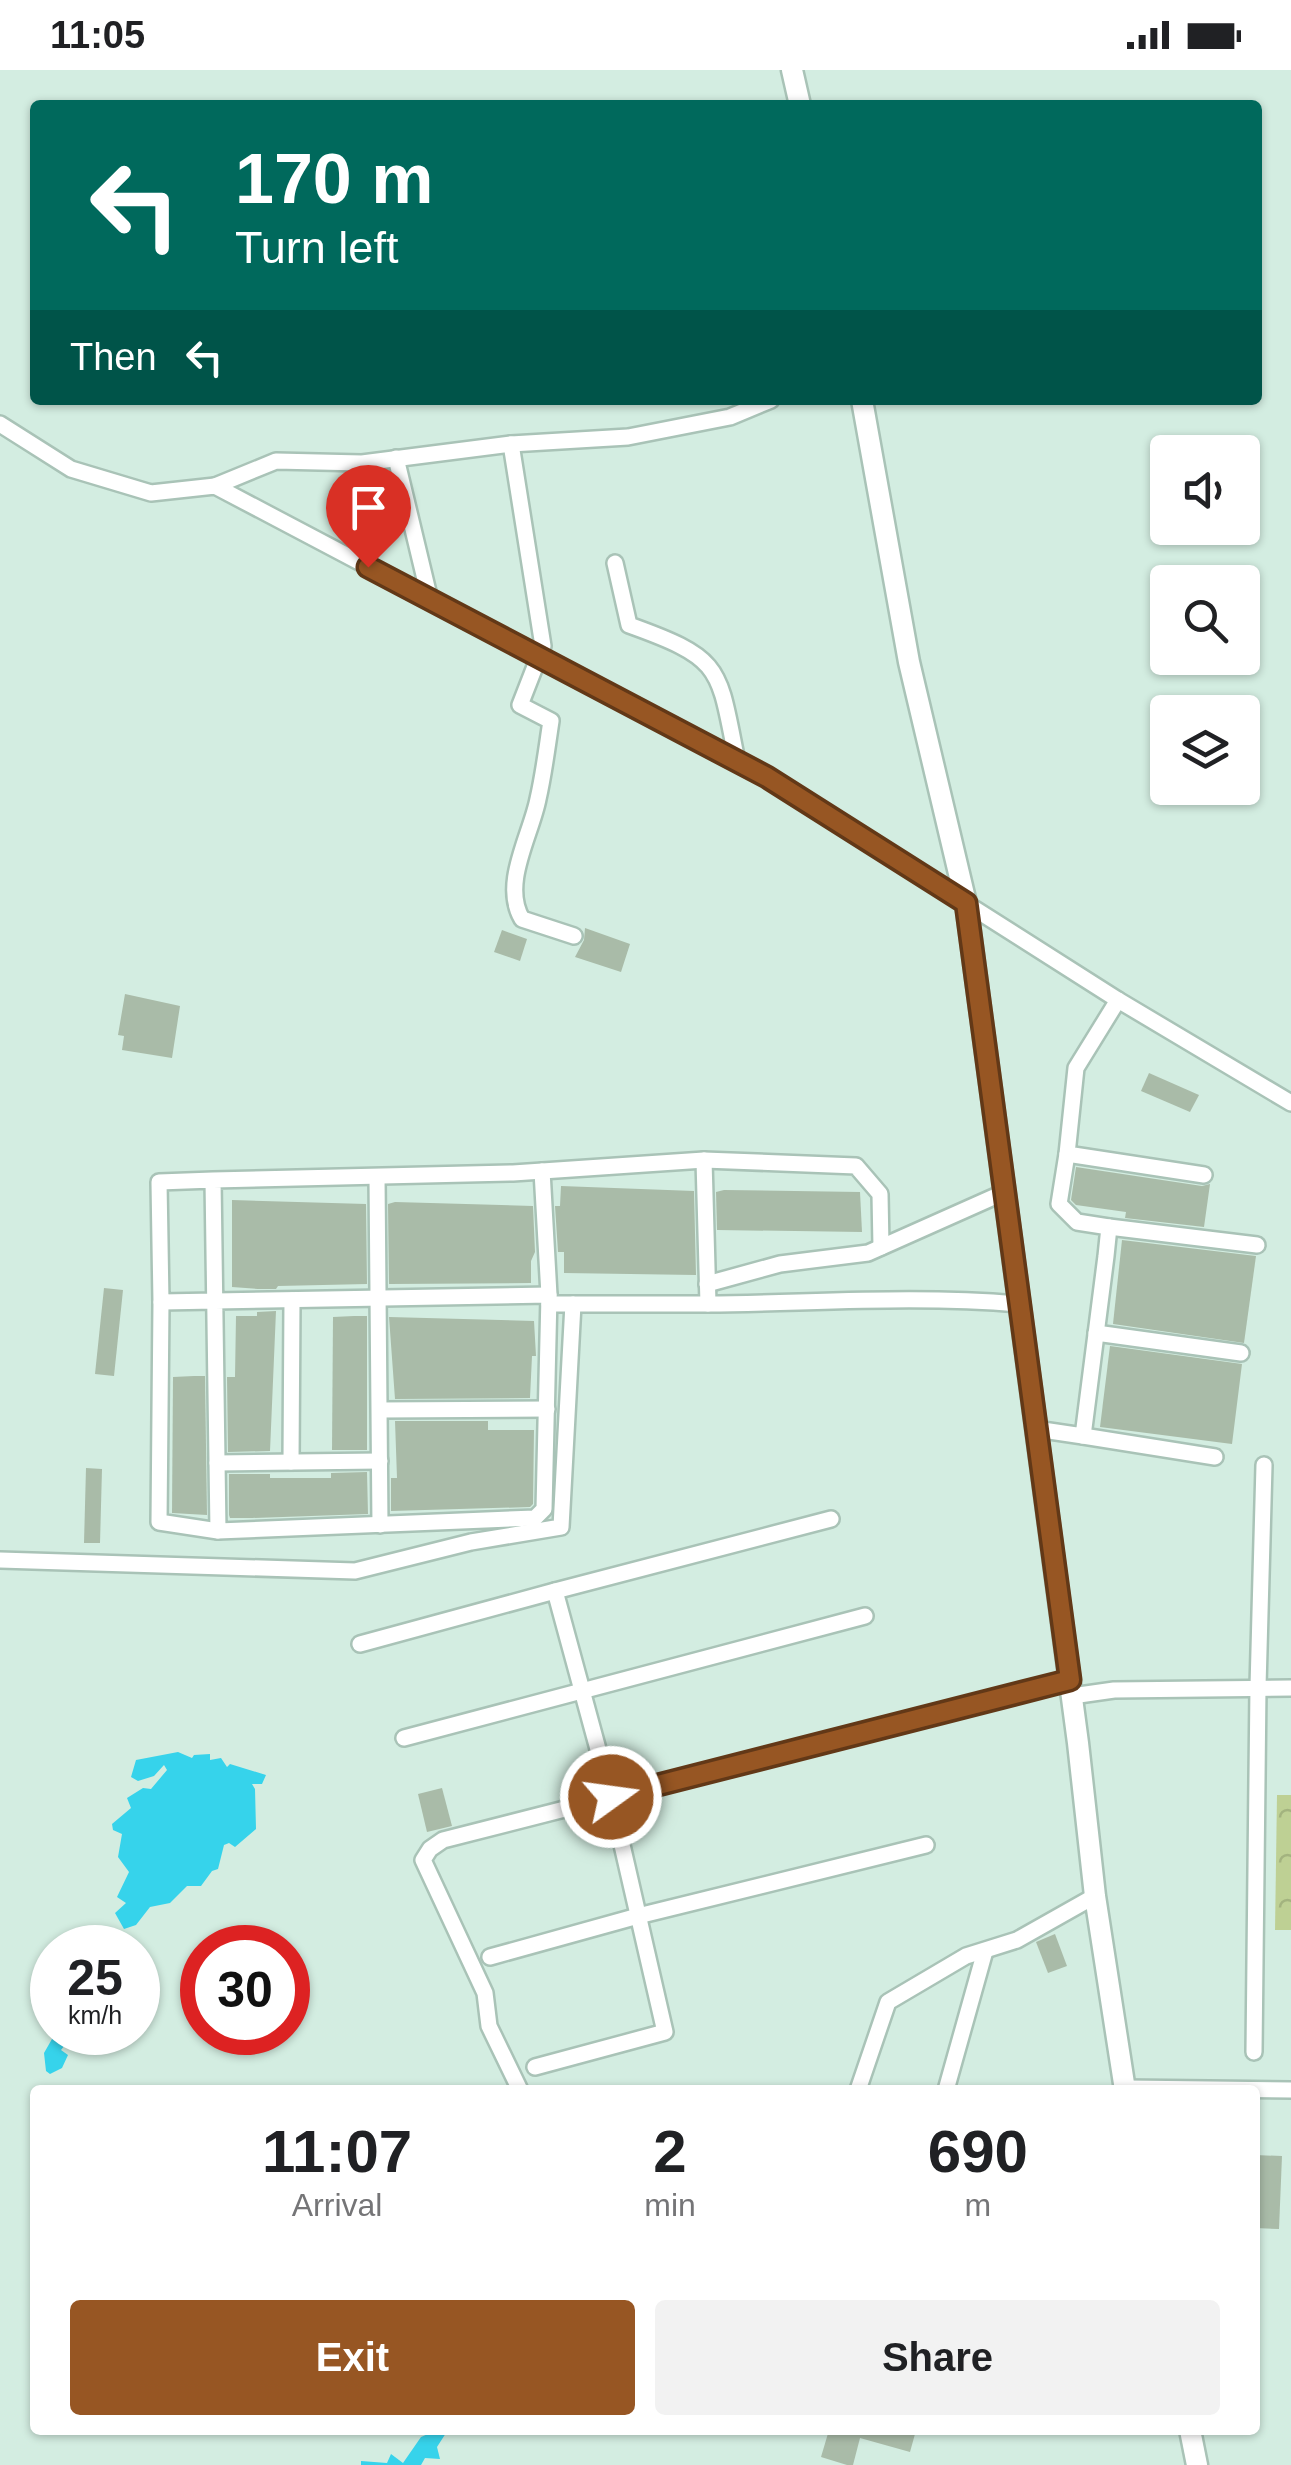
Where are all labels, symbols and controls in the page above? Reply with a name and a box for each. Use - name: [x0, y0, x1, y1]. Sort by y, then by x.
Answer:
- text: 11:05: [50, 14, 145, 56]
- icon: left: [70, 140, 200, 270]
- text: 170 m: [235, 140, 433, 218]
- text: Turn left: [235, 222, 398, 273]
- icon: left: [177, 330, 232, 385]
- text: Then: [70, 336, 157, 378]
- map controls: [1150, 435, 1260, 805]
- button: sound: [1150, 435, 1260, 545]
- pin: [326, 465, 411, 568]
- icon: arrive: [341, 480, 396, 535]
- button: search: [1150, 565, 1260, 675]
- button: layers: [1150, 695, 1260, 805]
- position arrow: [559, 1745, 663, 1849]
- speed limit sign: 30: [180, 1925, 310, 2055]
- text: 25: [67, 1950, 123, 2006]
- text: km/h: [68, 2001, 122, 2029]
- text: 11:07: [262, 2118, 412, 2185]
- text: 2: [653, 2118, 687, 2185]
- text: 690: [928, 2118, 1028, 2185]
- text: Arrival: [292, 2187, 382, 2223]
- text: min: [644, 2187, 696, 2223]
- text: m: [965, 2187, 991, 2223]
- button: Exit: [70, 2300, 635, 2415]
- button: Share: [655, 2300, 1220, 2415]

